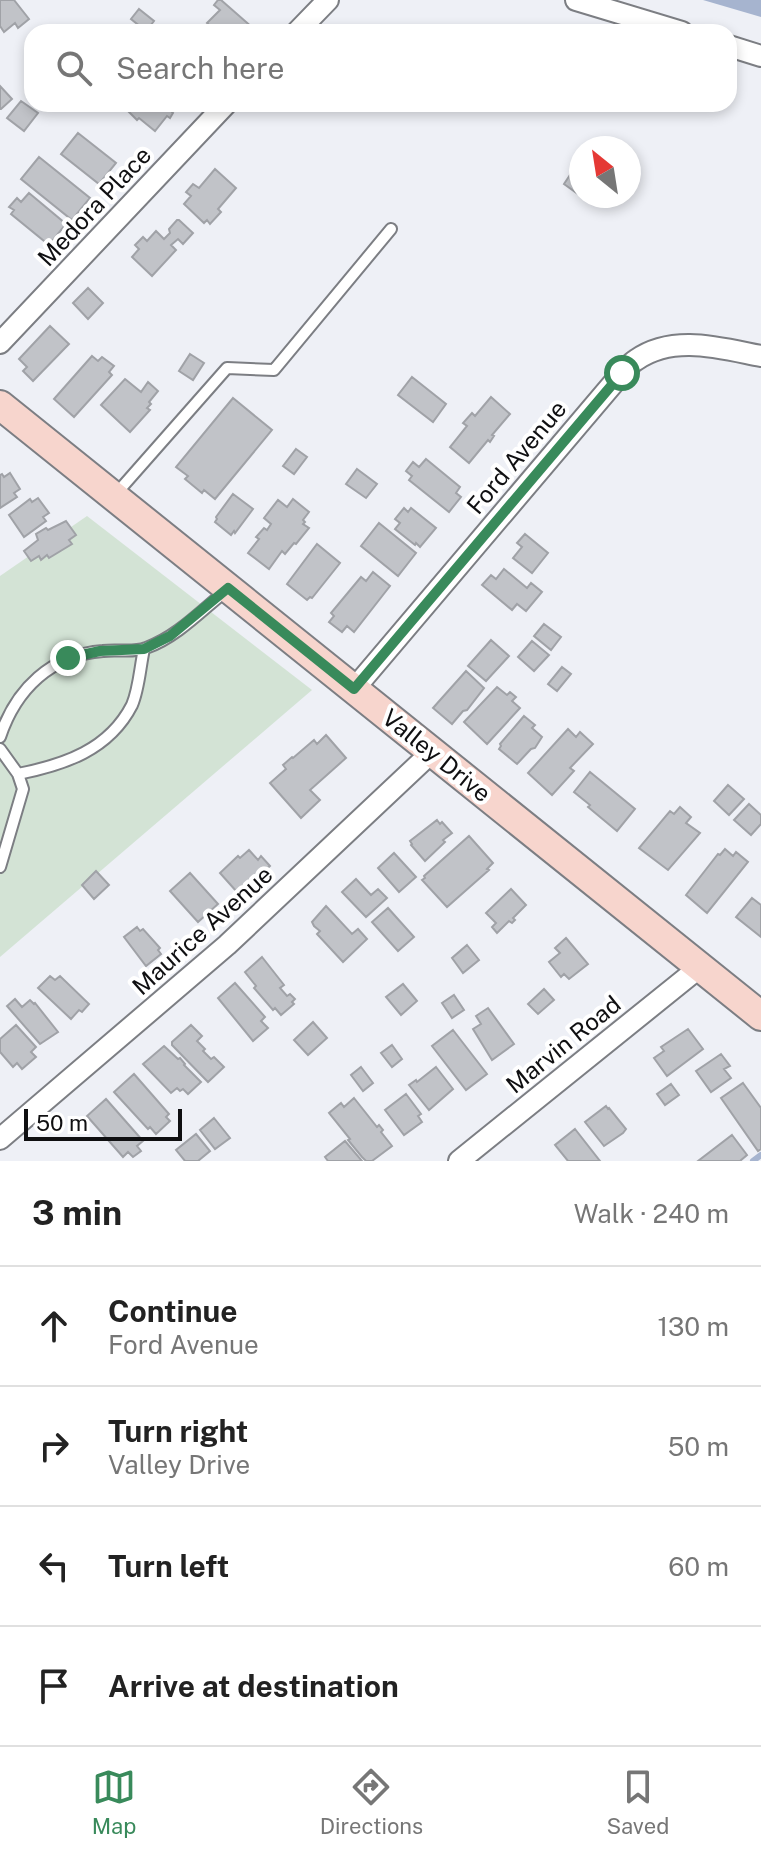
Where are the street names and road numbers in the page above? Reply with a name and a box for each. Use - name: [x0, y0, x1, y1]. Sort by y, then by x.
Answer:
- street label: Medora Place: [32, 141, 156, 271]
- street label: Ford Avenue: [461, 395, 571, 519]
- street label: Valley Drive: [377, 703, 497, 807]
- street label: Maurice Avenue: [126, 860, 278, 1000]
- street label: Marvin Road: [500, 989, 626, 1099]

